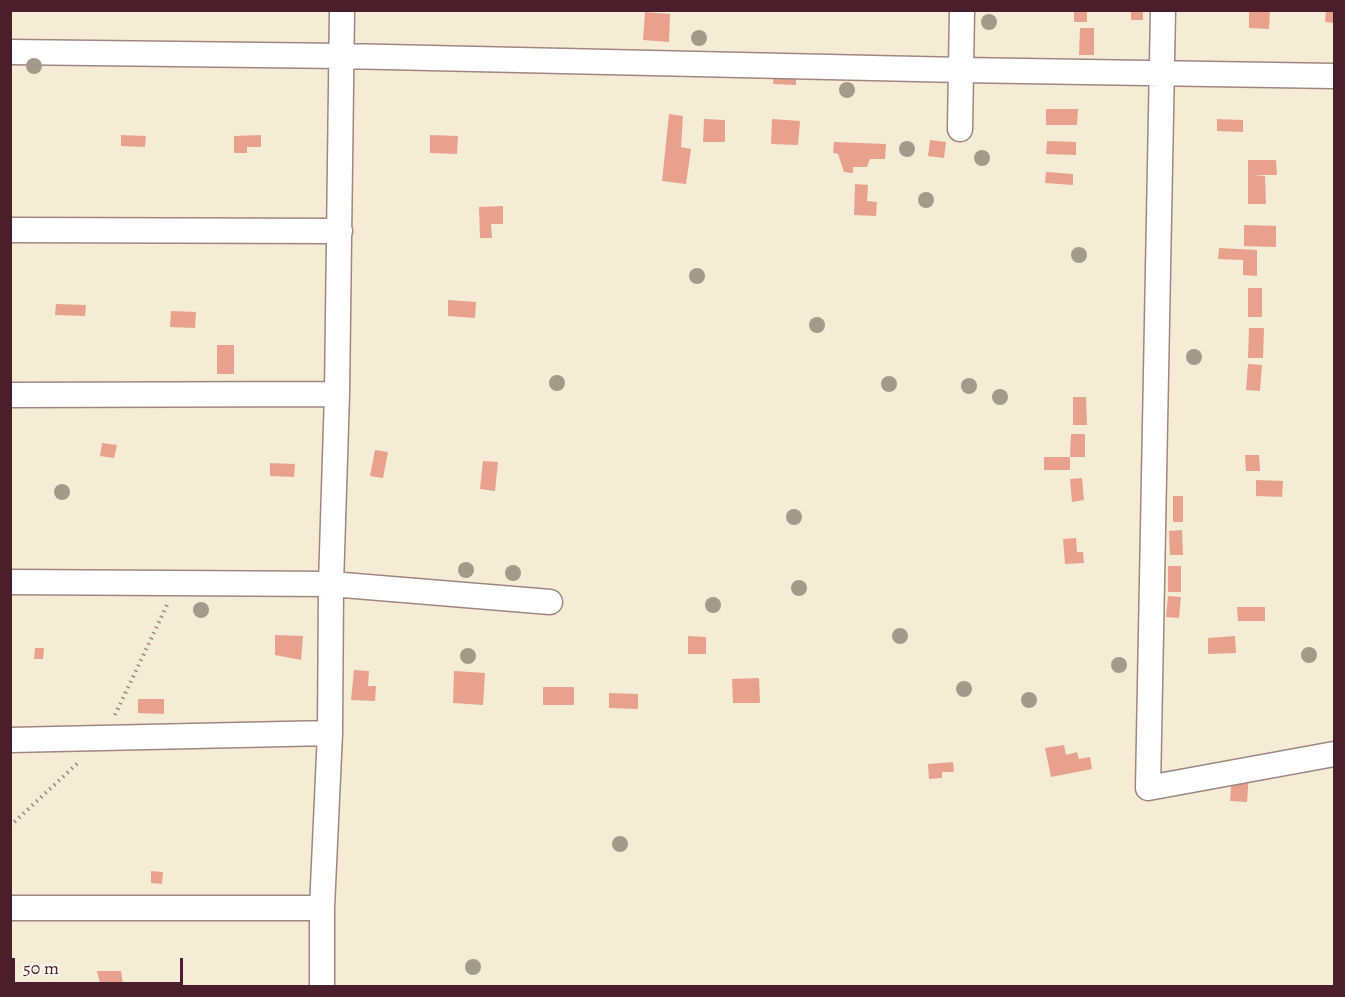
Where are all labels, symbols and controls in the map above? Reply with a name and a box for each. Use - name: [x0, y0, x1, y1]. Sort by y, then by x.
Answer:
- scale bar: [15, 946, 186, 984]
- text: 50 m: [23, 956, 59, 980]

